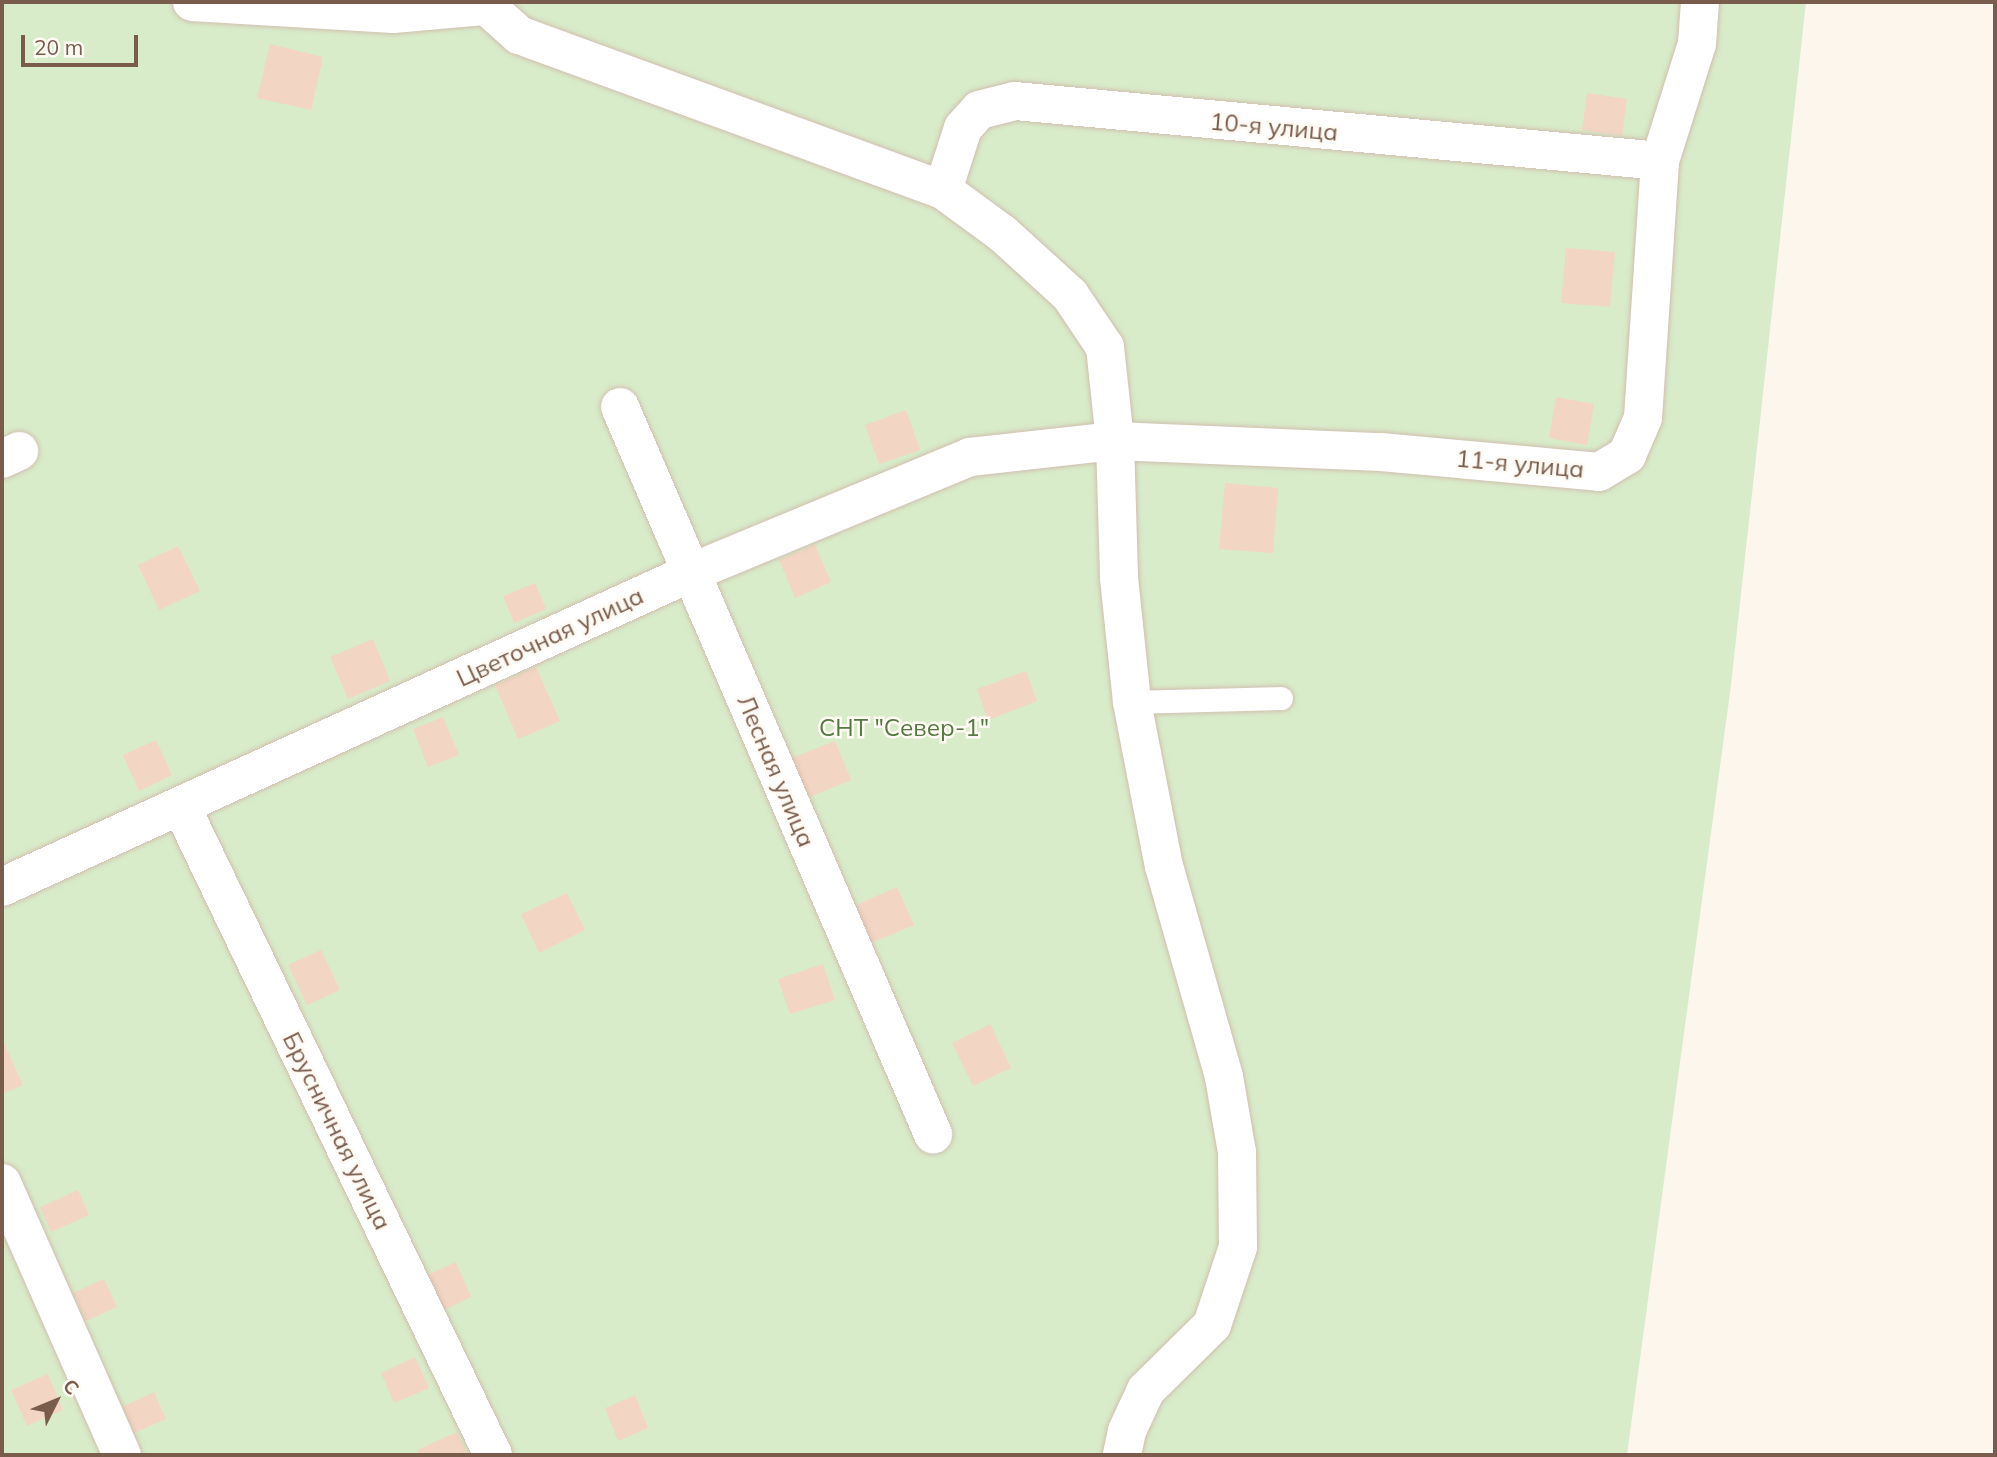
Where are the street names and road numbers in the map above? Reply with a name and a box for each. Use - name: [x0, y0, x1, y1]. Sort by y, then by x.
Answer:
- street label: 10-я улица: [1209, 107, 1339, 147]
- street label: 11-я улица: [1455, 444, 1585, 484]
- street label: Цветочная улица: [452, 581, 648, 693]
- street label: Лесная улица: [731, 691, 821, 851]
- street label: Брусничная улица: [277, 1028, 397, 1234]

